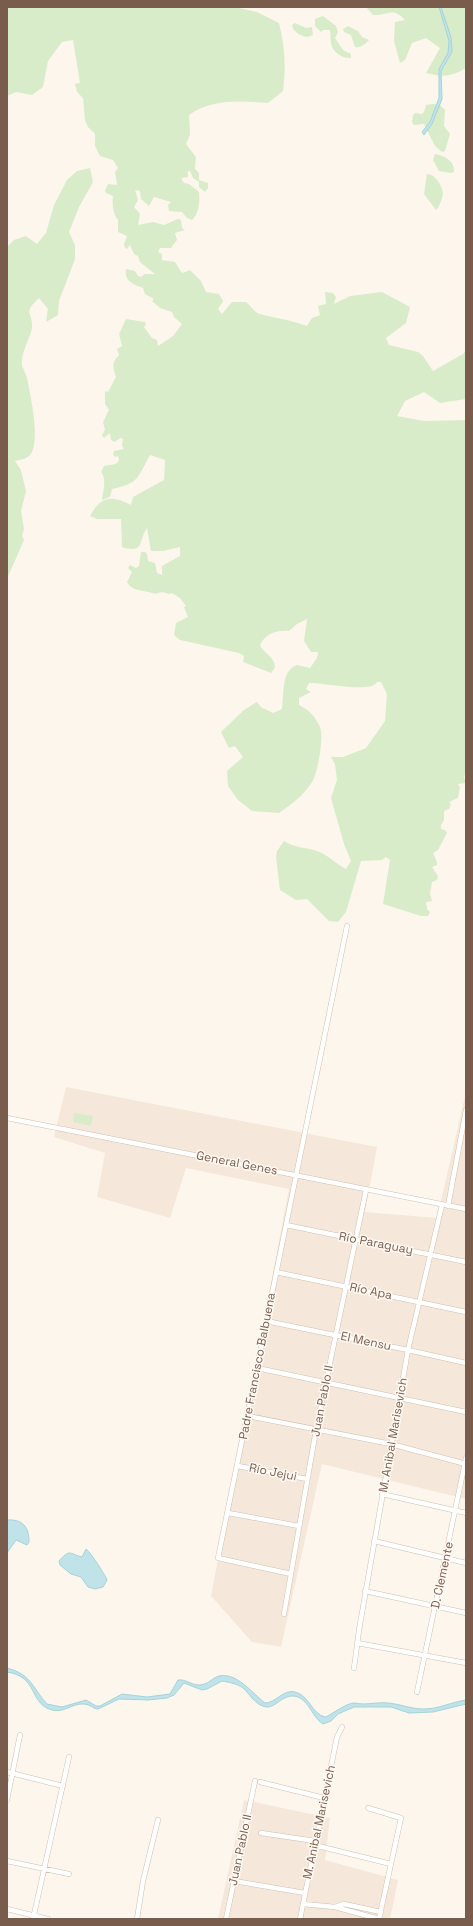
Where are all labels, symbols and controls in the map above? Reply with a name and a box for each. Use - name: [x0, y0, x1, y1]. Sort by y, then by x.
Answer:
- street label: General Genes: [195, 1147, 279, 1179]
- street label: Río Paraguay: [338, 1228, 414, 1258]
- street label: Río Apa: [348, 1279, 394, 1303]
- street label: Padre Francisco Balbuena: [235, 1291, 279, 1441]
- street label: El Mensu: [339, 1328, 393, 1354]
- street label: Juan Pablo II: [307, 1364, 337, 1438]
- street label: M. Anibal Marisevich: [375, 1376, 411, 1494]
- street label: Río Jejui: [248, 1460, 298, 1484]
- street label: D. Clemente: [427, 1540, 457, 1610]
- street label: M. Anibal Marisevich: [299, 1763, 339, 1881]
- street label: Juan Pablo II: [225, 1813, 255, 1887]

